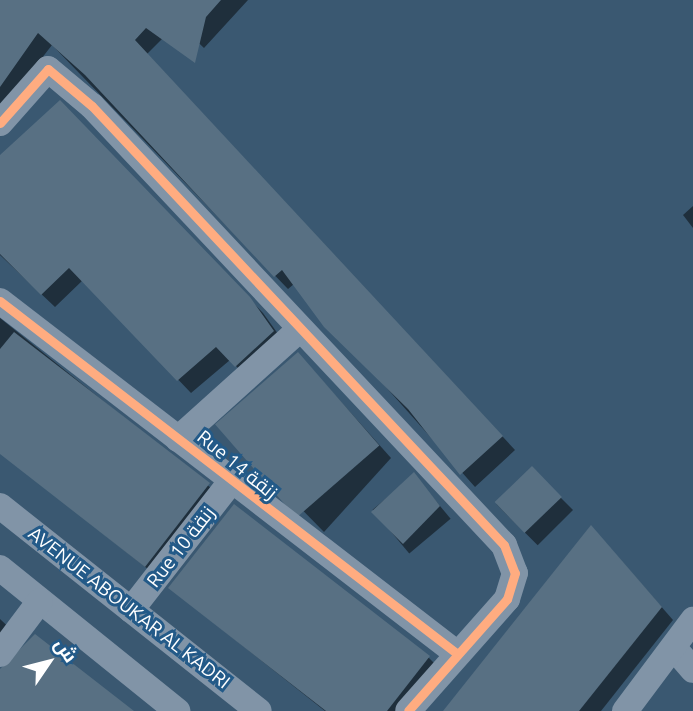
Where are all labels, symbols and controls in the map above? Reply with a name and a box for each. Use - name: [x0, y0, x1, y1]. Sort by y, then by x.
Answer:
- street label: Rue 14 زنقة: [192, 426, 282, 504]
- street label: Rue 10 زنقة: [142, 502, 220, 592]
- street label: AVENUE ABOUKAR AL KADRI: [24, 522, 234, 694]
- north arrow: [14, 627, 84, 697]
- text: ش: [50, 634, 82, 666]

